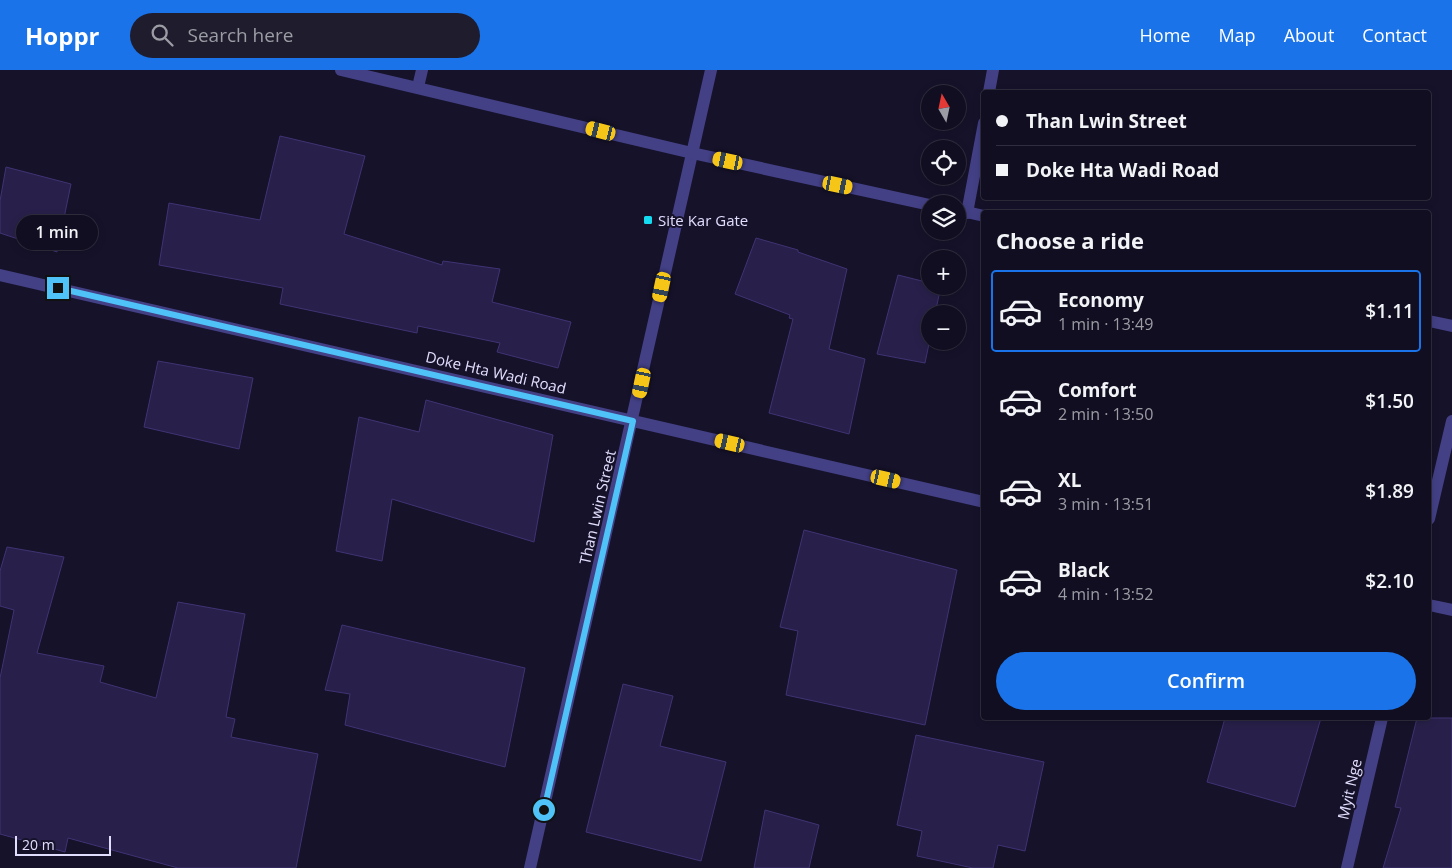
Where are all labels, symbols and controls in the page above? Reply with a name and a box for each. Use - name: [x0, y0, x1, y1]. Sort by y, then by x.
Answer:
- search box: [130, 13, 480, 58]
- text: Hoppr: [25, 19, 100, 52]
- icon: search: [148, 21, 176, 49]
- text: Search here: [188, 22, 293, 48]
- text: Home: [1140, 23, 1190, 47]
- text: Map: [1218, 23, 1256, 47]
- text: About: [1284, 23, 1334, 47]
- text: Contact: [1362, 23, 1427, 47]
- north arrow: [921, 85, 966, 130]
- map controls: [921, 85, 966, 350]
- text: Than Lwin Street: [1026, 108, 1187, 134]
- car: [584, 120, 617, 142]
- button: locate: [921, 140, 966, 185]
- car: [711, 151, 744, 171]
- text: Doke Hta Wadi Road: [1026, 157, 1219, 183]
- car: [821, 175, 854, 195]
- button: layers: [921, 195, 966, 240]
- place label: Site Kar Gate: [658, 210, 748, 230]
- marker: Site Kar Gate: [642, 214, 654, 226]
- callout: 1 min: [17, 216, 99, 250]
- text: 1 min: [35, 221, 79, 243]
- text: Choose a ride: [996, 225, 1144, 255]
- button: +: [921, 250, 966, 295]
- car: [651, 271, 672, 303]
- route end: [47, 277, 69, 299]
- text: Economy: [1058, 287, 1144, 313]
- icon: car: [998, 289, 1043, 334]
- text: $1.11: [1365, 298, 1414, 324]
- button: −: [921, 305, 966, 350]
- text: 1 min · 13:49: [1058, 313, 1153, 335]
- street label: Doke Hta Wadi Road: [424, 346, 568, 398]
- car: [631, 367, 652, 399]
- text: Comfort: [1058, 377, 1137, 403]
- icon: car: [998, 379, 1043, 424]
- text: $1.50: [1365, 388, 1414, 414]
- text: 2 min · 13:50: [1058, 403, 1153, 425]
- car: [713, 432, 746, 454]
- street label: Than Lwin Street: [574, 448, 620, 566]
- text: XL: [1058, 467, 1081, 493]
- car: [869, 468, 902, 490]
- icon: car: [998, 469, 1043, 514]
- text: $1.89: [1365, 478, 1414, 504]
- text: 3 min · 13:51: [1058, 493, 1153, 515]
- text: Black: [1058, 557, 1110, 583]
- icon: car: [998, 559, 1043, 604]
- text: $2.10: [1365, 568, 1414, 594]
- text: 4 min · 13:52: [1058, 583, 1153, 605]
- button: Confirm: [996, 652, 1416, 710]
- street label: Myit Nge: [1332, 757, 1366, 821]
- route start: [533, 799, 555, 821]
- scale bar: [15, 833, 111, 856]
- text: 20 m: [22, 835, 55, 854]

